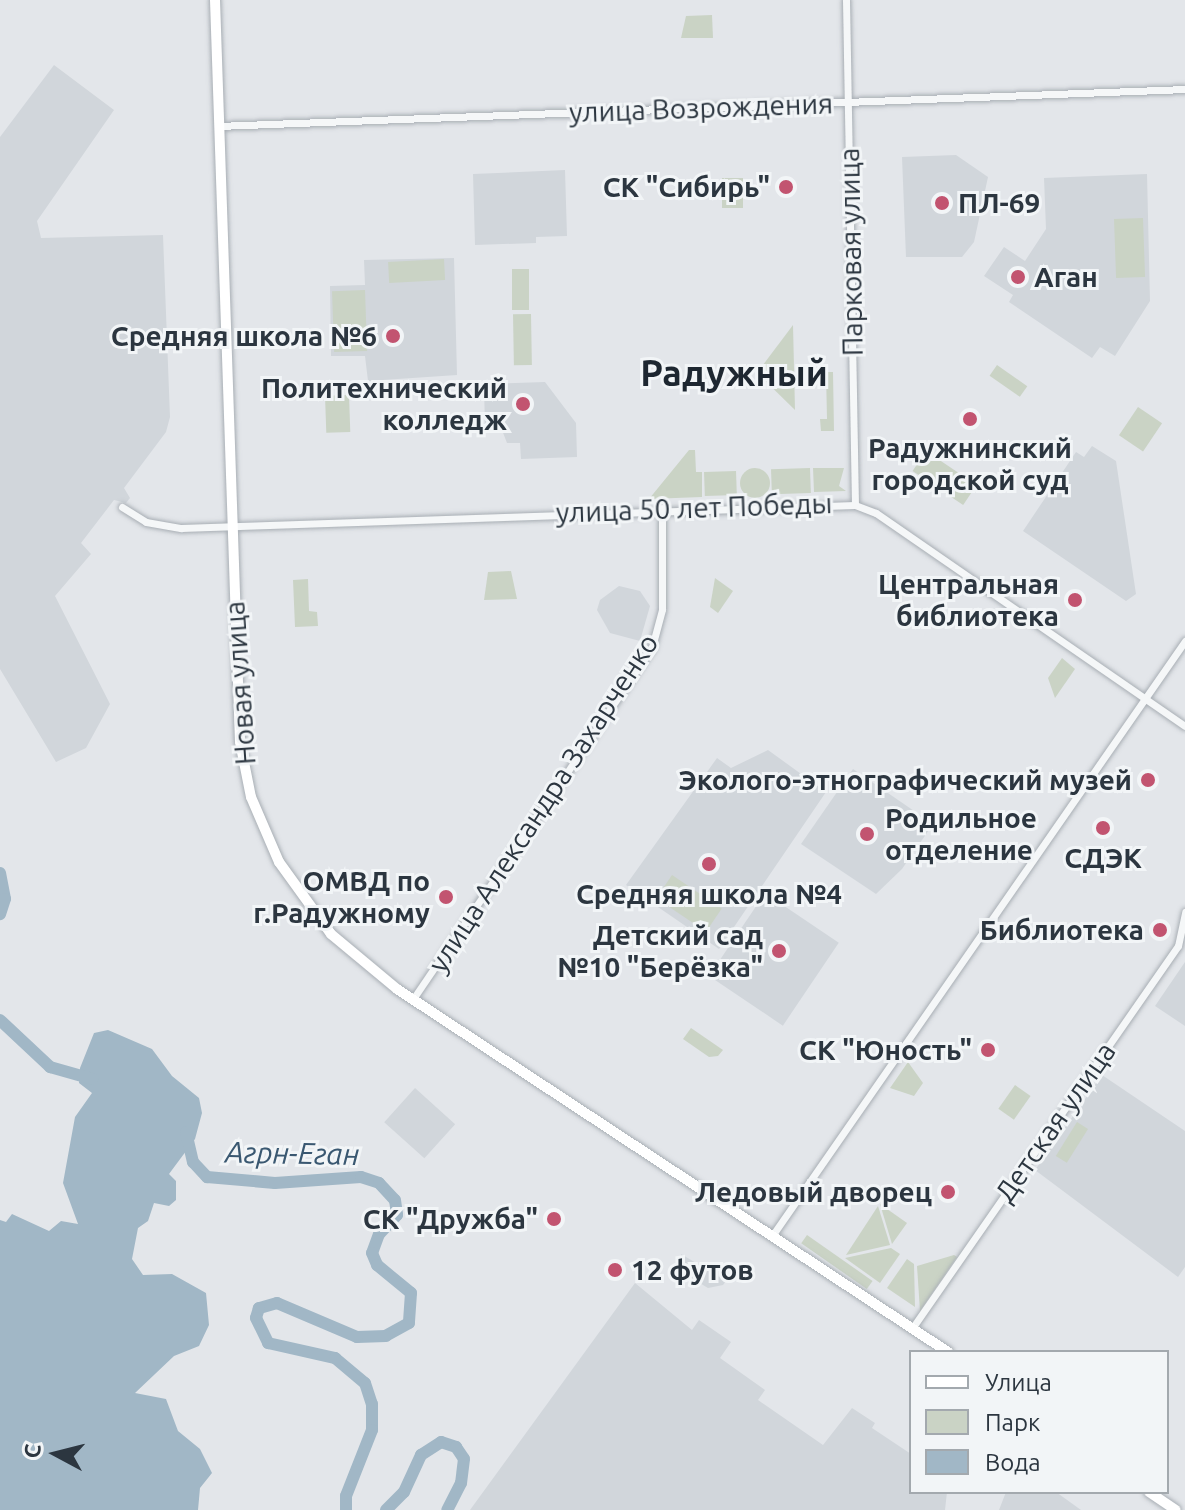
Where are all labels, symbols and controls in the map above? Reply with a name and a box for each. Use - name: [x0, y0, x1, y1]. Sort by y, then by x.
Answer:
- street label: улица Возрождения: [568, 87, 834, 129]
- street label: Парковая улица: [832, 148, 870, 356]
- place label: СК "Сибирь": [603, 170, 770, 204]
- marker: СК "Сибирь": [777, 178, 795, 196]
- place label: ПЛ-69: [958, 186, 1040, 220]
- marker: ПЛ-69: [933, 194, 951, 212]
- place label: Аган: [1034, 260, 1098, 294]
- marker: Аган: [1009, 268, 1027, 286]
- place label: Средняя школа №6: [111, 319, 377, 353]
- marker: Средняя школа №6: [384, 327, 402, 345]
- district label: Радужный: [640, 351, 828, 395]
- place label: Политехнический колледж: [261, 371, 507, 437]
- marker: Политехнический колледж: [514, 395, 532, 413]
- marker: Радужнинский городской суд: [961, 410, 979, 428]
- place label: Радужнинский городской суд: [868, 431, 1072, 497]
- street label: улица 50 лет Победы: [555, 486, 833, 530]
- place label: Центральная библиотека: [878, 567, 1059, 633]
- marker: Центральная библиотека: [1066, 591, 1084, 609]
- street label: Новая улица: [218, 600, 262, 766]
- street label: улица Александра Захарченко: [421, 627, 665, 979]
- place label: Эколого-этнографический музей: [678, 763, 1132, 797]
- marker: Эколого-этнографический музей: [1139, 771, 1157, 789]
- place label: Родильное отделение: [885, 801, 1037, 867]
- marker: СДЭК: [1094, 819, 1112, 837]
- marker: Родильное отделение: [856, 823, 878, 845]
- place label: СДЭК: [1064, 841, 1142, 875]
- marker: Средняя школа №4: [700, 855, 718, 873]
- place label: ОМВД по г.Радужному: [253, 864, 430, 930]
- place label: Средняя школа №4: [576, 877, 842, 911]
- marker: ОМВД по г.Радужному: [437, 888, 455, 906]
- place label: Библиотека: [980, 913, 1144, 947]
- place label: Детский сад №10 "Берёзка": [557, 918, 763, 984]
- marker: Библиотека: [1151, 921, 1169, 939]
- marker: Детский сад №10 "Берёзка": [770, 942, 788, 960]
- place label: СК "Юность": [799, 1033, 972, 1067]
- street label: Детская улица: [988, 1036, 1122, 1208]
- marker: СК "Юность": [979, 1041, 997, 1059]
- water label: Агрн-Еган: [225, 1134, 359, 1172]
- place label: Ледовый дворец: [695, 1175, 932, 1209]
- marker: Ледовый дворец: [939, 1183, 957, 1201]
- place label: СК "Дружба": [363, 1202, 538, 1236]
- marker: СК "Дружба": [545, 1210, 563, 1228]
- place label: 12 футов: [631, 1253, 754, 1287]
- marker: 12 футов: [606, 1261, 624, 1279]
- legend: [909, 1350, 1169, 1494]
- text: Улица: [985, 1369, 1052, 1396]
- text: Парк: [985, 1409, 1040, 1436]
- north arrow: [16, 1414, 96, 1494]
- text: С: [18, 1443, 45, 1460]
- text: Вода: [985, 1449, 1041, 1476]

